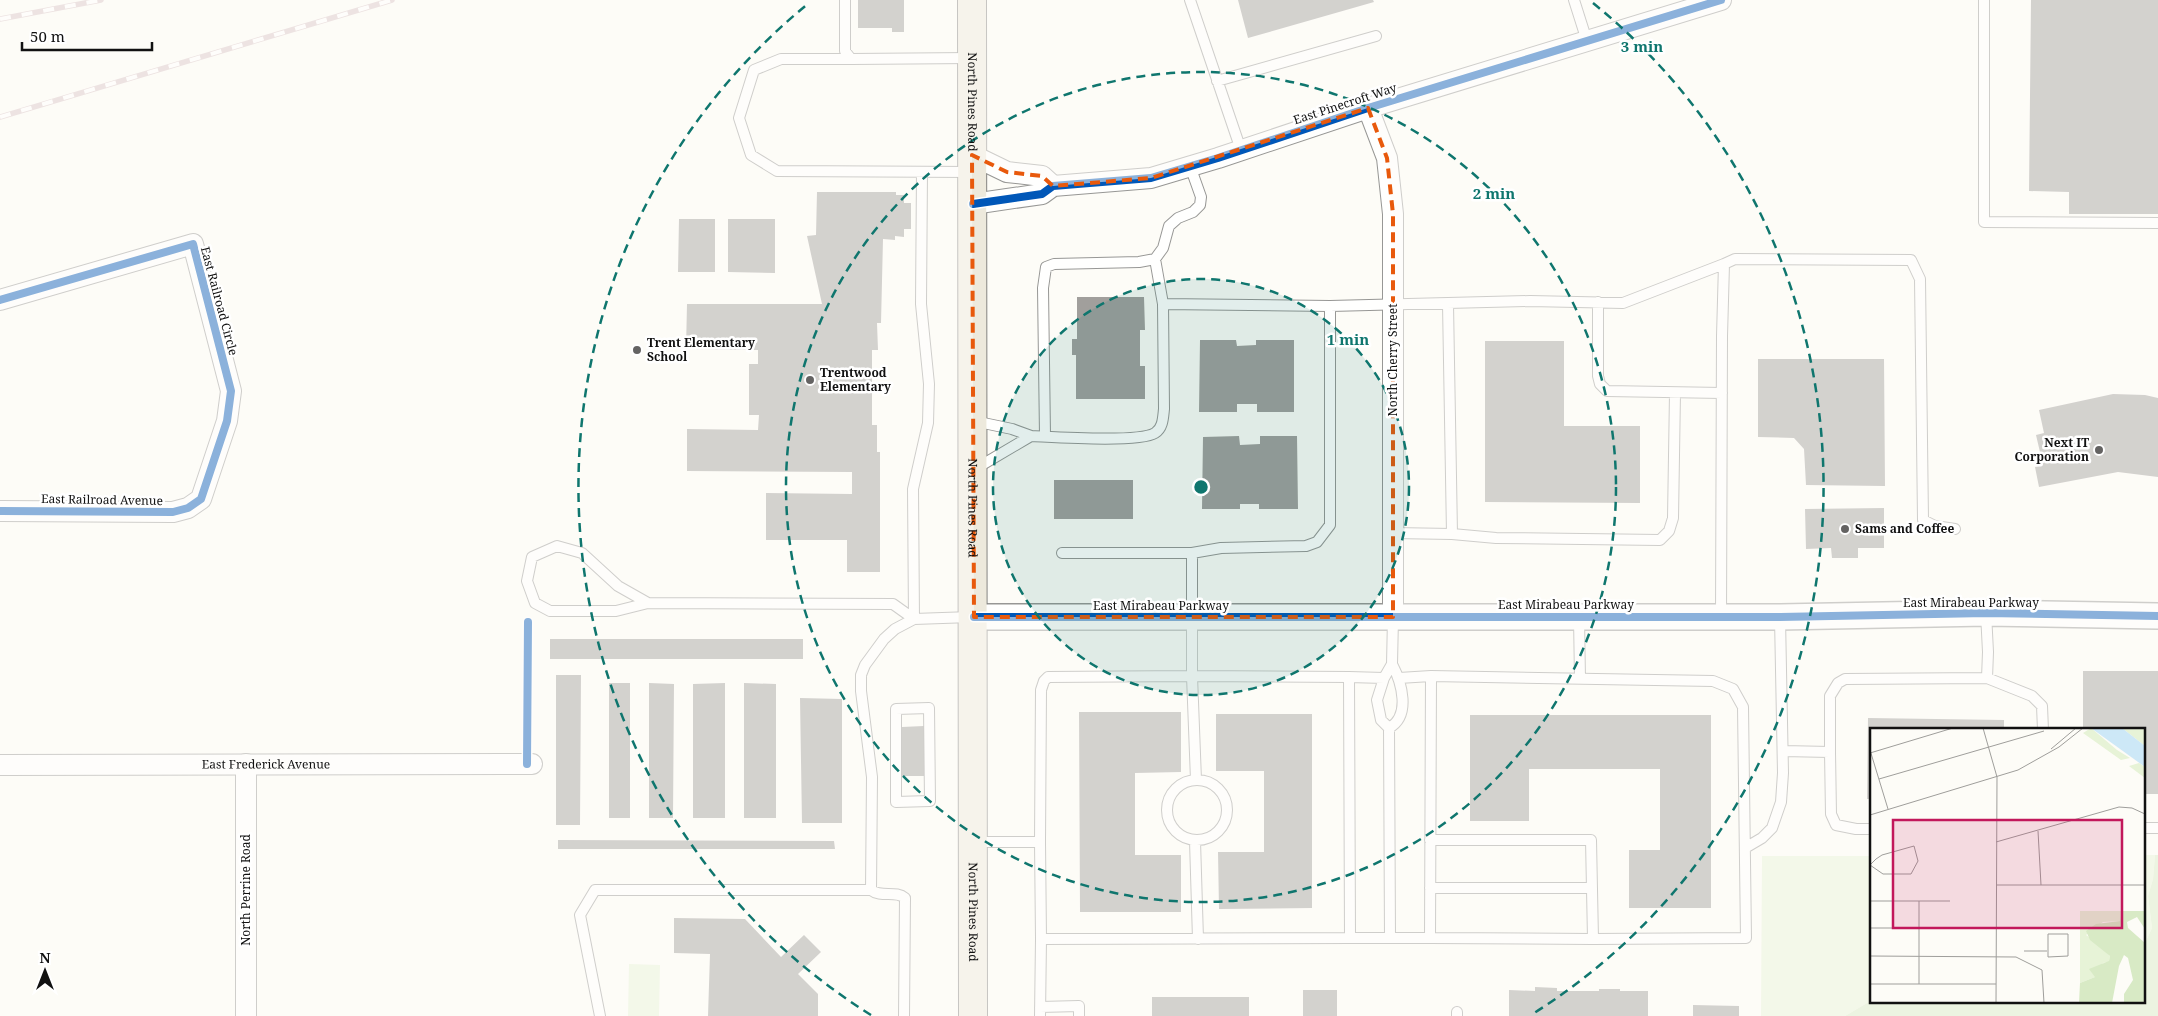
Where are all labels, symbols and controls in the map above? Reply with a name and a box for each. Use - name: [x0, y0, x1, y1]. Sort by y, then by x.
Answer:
- scale bar: [22, 20, 152, 52]
- text: 50 m: [30, 26, 65, 46]
- text: 3 min: [1621, 36, 1663, 56]
- street label: North Pines Road: [964, 52, 981, 152]
- street label: East Pinecroft Way: [1291, 79, 1399, 128]
- text: 2 min: [1473, 183, 1515, 203]
- street label: East Railroad Circle: [197, 245, 242, 357]
- street label: North Cherry Street: [1384, 304, 1401, 416]
- text: 1 min: [1327, 329, 1369, 349]
- place label: Trent Elementary School: [647, 334, 755, 365]
- marker: Trent Elementary School: [631, 344, 643, 356]
- place label: Trentwood Elementary: [820, 364, 891, 395]
- marker: Trentwood Elementary: [804, 374, 816, 386]
- place label: Next IT Corporation: [2015, 434, 2089, 465]
- marker: Next IT Corporation: [2093, 444, 2105, 456]
- street label: North Pines Road: [964, 458, 982, 558]
- centre of rings: [1192, 478, 1210, 496]
- street label: East Railroad Avenue: [41, 490, 163, 509]
- place label: Sams and Coffee: [1855, 520, 1954, 537]
- marker: Sams and Coffee: [1839, 523, 1851, 535]
- street label: East Mirabeau Parkway: [1903, 594, 2039, 611]
- street label: East Mirabeau Parkway: [1498, 596, 1634, 613]
- street label: East Mirabeau Parkway: [1093, 597, 1229, 614]
- inset map: [1870, 728, 2146, 1004]
- street label: East Frederick Avenue: [202, 755, 330, 773]
- street label: North Perrine Road: [237, 834, 254, 946]
- street label: North Pines Road: [965, 862, 982, 962]
- north arrow: [20, 946, 70, 996]
- text: N: [39, 948, 51, 967]

